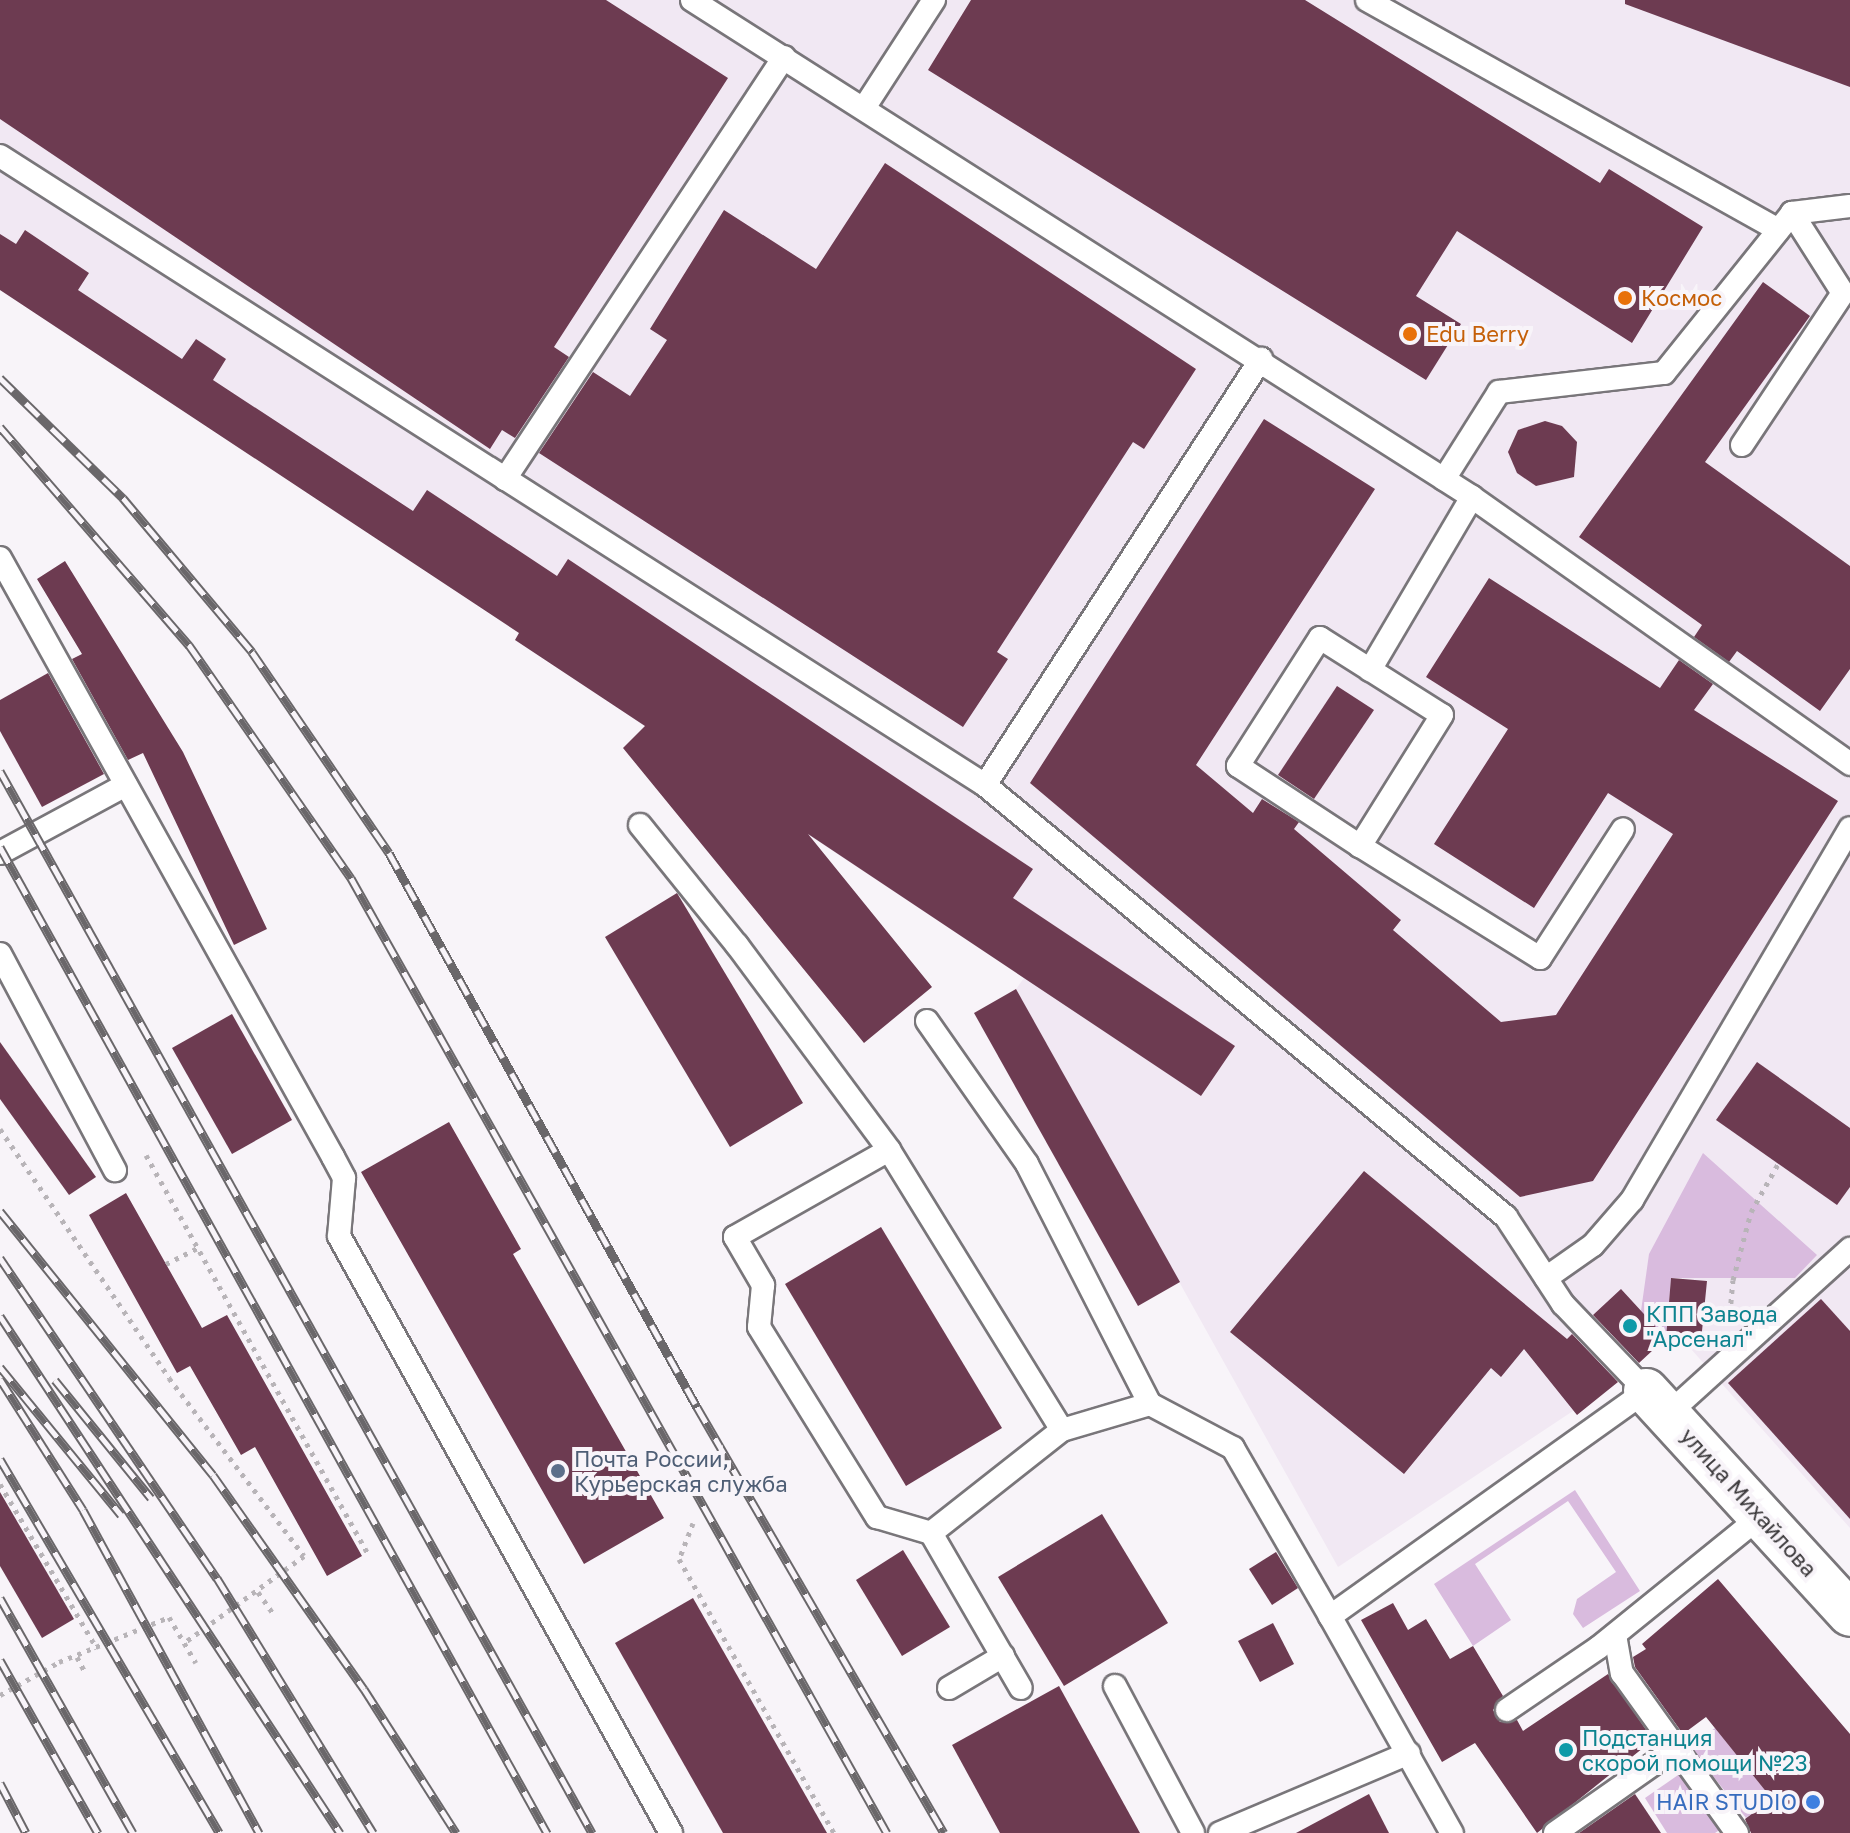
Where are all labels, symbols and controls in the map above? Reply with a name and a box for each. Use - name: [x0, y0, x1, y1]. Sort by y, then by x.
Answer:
- place label: Космос: [1641, 285, 1722, 311]
- marker: Космос: [1616, 289, 1634, 307]
- place label: Edu Berry: [1426, 321, 1529, 347]
- marker: Edu Berry: [1401, 325, 1419, 343]
- place label: КПП Завода "Арсенал": [1646, 1300, 1778, 1352]
- marker: КПП Завода "Арсенал": [1621, 1317, 1639, 1335]
- street label: улица Михайлова: [1675, 1422, 1823, 1582]
- place label: Почта России, Курьерская служба: [574, 1445, 788, 1496]
- marker: Почта России, Курьерская служба: [549, 1462, 567, 1480]
- place label: Подстанция скорой помощи №23: [1582, 1724, 1808, 1776]
- marker: Подстанция скорой помощи №23: [1557, 1741, 1575, 1759]
- place label: HAIR STUDIO: [1656, 1789, 1797, 1815]
- marker: HAIR STUDIO: [1804, 1793, 1822, 1811]

